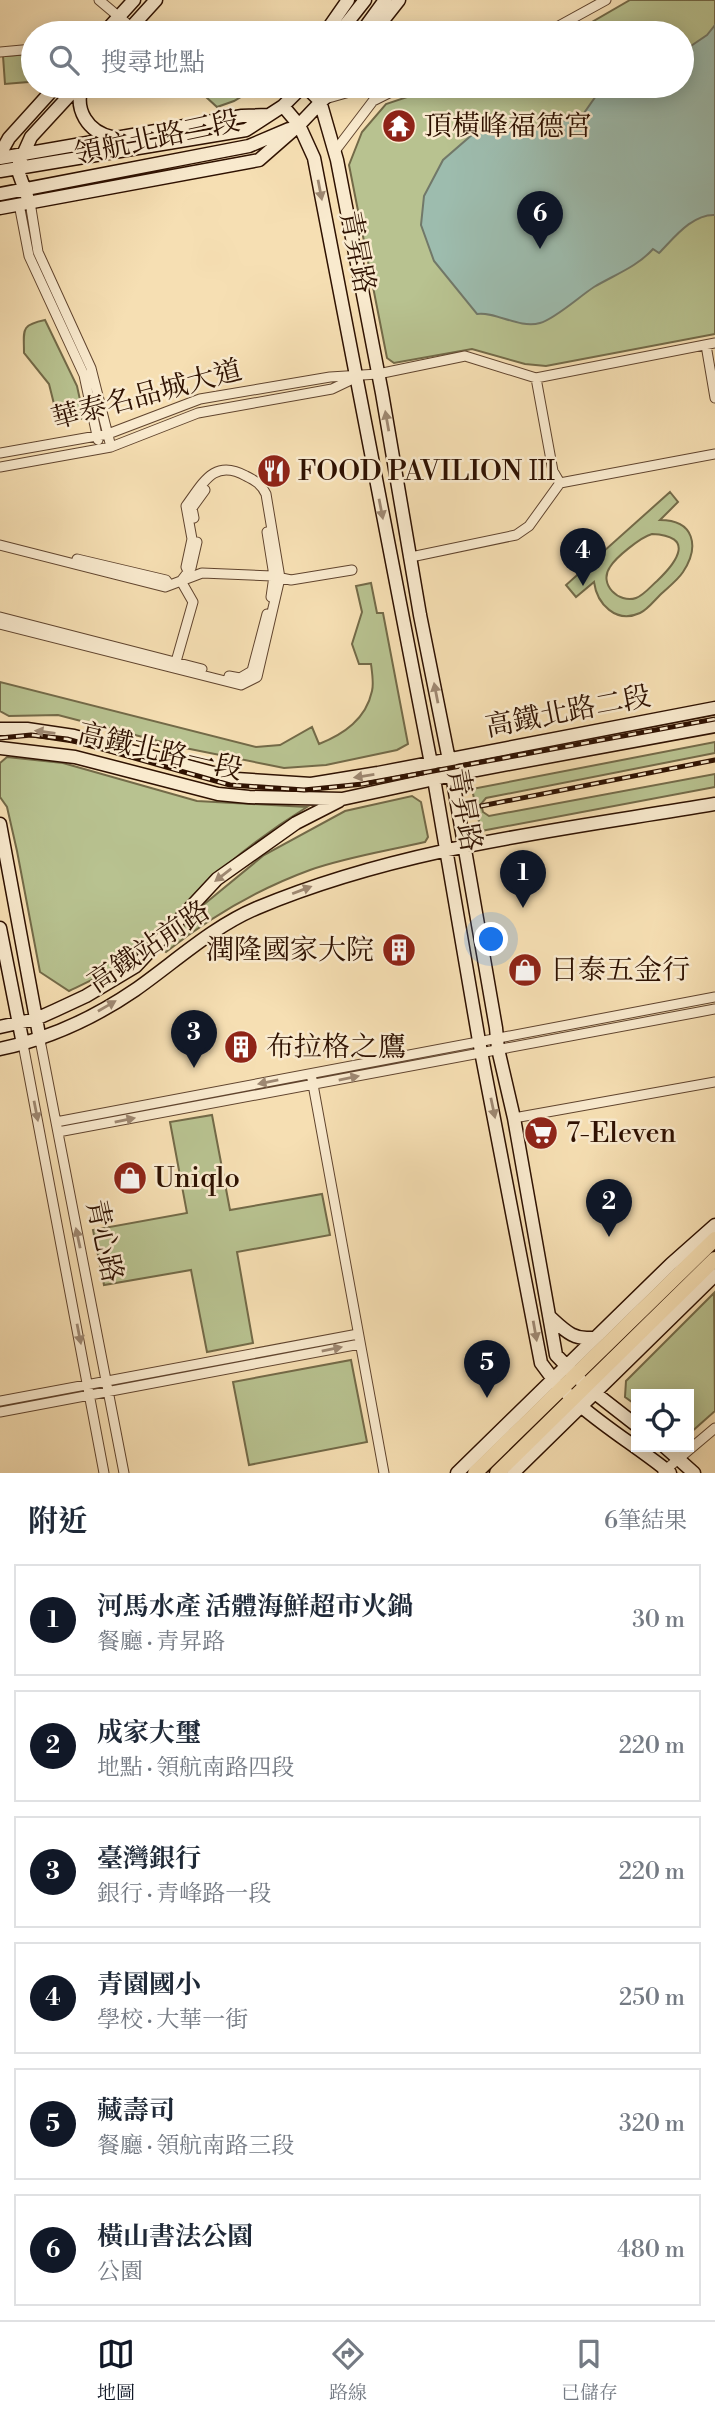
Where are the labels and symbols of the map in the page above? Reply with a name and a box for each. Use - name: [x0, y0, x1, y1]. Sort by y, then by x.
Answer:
- street label: 領航北路三段: [71, 103, 243, 173]
- temple icon: 頂橫峰福德宮: [380, 107, 418, 145]
- place label: 頂橫峰福德宮: [424, 109, 592, 144]
- one-way arrow: [315, 179, 326, 201]
- pin: 6: [517, 191, 563, 249]
- street label: 青昇路: [332, 207, 382, 297]
- street label: 華泰名品城大道: [48, 353, 246, 437]
- one-way arrow: [381, 410, 392, 432]
- restaurant icon: FOOD PAVILION Ⅲ: [255, 452, 293, 490]
- place label: FOOD PAVILION Ⅲ: [298, 454, 556, 489]
- one-way arrow: [376, 499, 387, 521]
- pin: 4: [560, 528, 606, 586]
- street label: 高鐵北路二段: [482, 679, 654, 745]
- one-way arrow: [430, 682, 441, 704]
- street label: 高鐵北路一段: [74, 716, 246, 788]
- one-way arrow: [34, 726, 56, 737]
- street label: 青昇路: [439, 766, 489, 854]
- one-way arrow: [352, 770, 374, 781]
- pin: 1: [500, 850, 546, 908]
- one-way arrow: [215, 868, 233, 883]
- one-way arrow: [291, 885, 312, 896]
- street label: 高鐵站前路: [81, 893, 217, 1001]
- your location: [474, 922, 508, 956]
- building icon: 潤隆國家大院: [380, 931, 418, 969]
- place label: 潤隆國家大院: [206, 933, 374, 968]
- shop icon: 日泰五金行: [506, 951, 544, 989]
- place label: 日泰五金行: [550, 953, 690, 988]
- one-way arrow: [98, 1000, 117, 1012]
- pin: 3: [171, 1010, 217, 1068]
- building icon: 布拉格之鷹: [222, 1028, 260, 1066]
- place label: 布拉格之鷹: [266, 1030, 406, 1065]
- one-way arrow: [338, 1072, 360, 1083]
- one-way arrow: [257, 1077, 279, 1088]
- one-way arrow: [488, 1097, 499, 1119]
- one-way arrow: [30, 1100, 41, 1122]
- one-way arrow: [114, 1114, 136, 1125]
- supermarket icon: 7-Eleven: [522, 1114, 560, 1152]
- place label: 7-Eleven: [566, 1116, 677, 1151]
- shop icon: Uniqlo: [111, 1159, 149, 1197]
- place label: Uniqlo: [154, 1161, 240, 1196]
- pin: 2: [586, 1179, 632, 1237]
- street label: 青心路: [78, 1196, 130, 1286]
- one-way arrow: [73, 1227, 84, 1249]
- one-way arrow: [530, 1320, 541, 1342]
- one-way arrow: [73, 1323, 84, 1345]
- pin: 5: [464, 1340, 510, 1398]
- one-way arrow: [321, 1343, 343, 1354]

